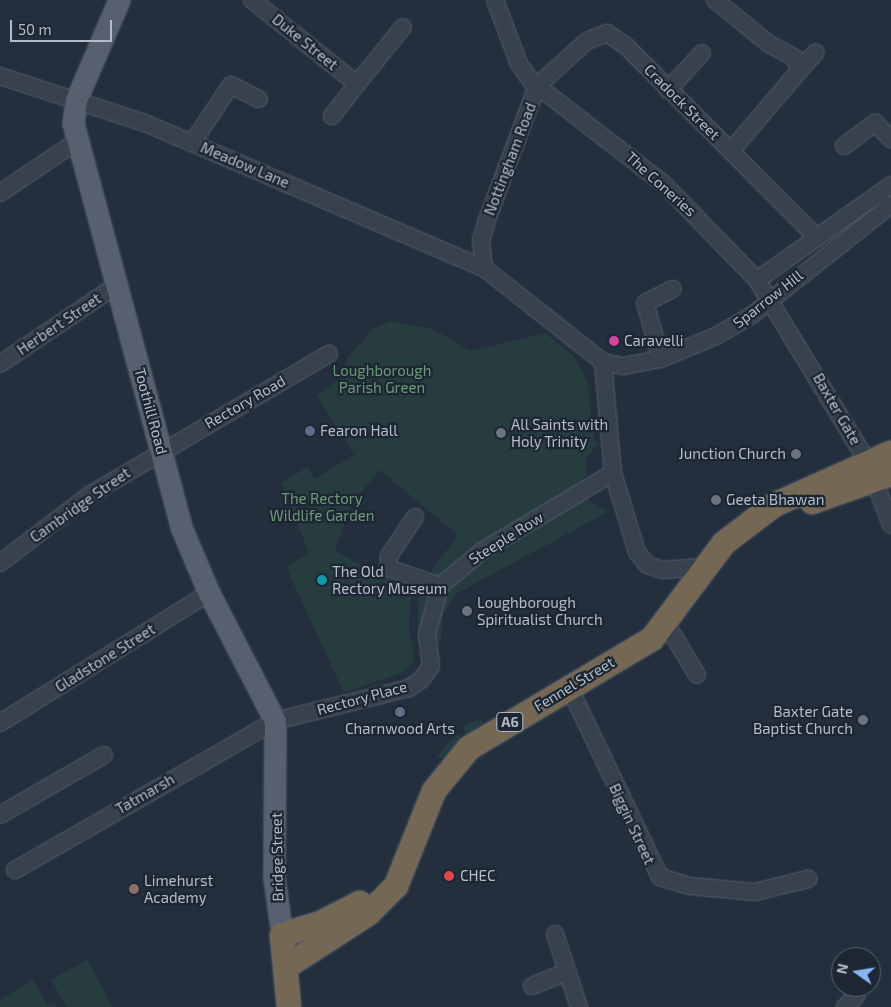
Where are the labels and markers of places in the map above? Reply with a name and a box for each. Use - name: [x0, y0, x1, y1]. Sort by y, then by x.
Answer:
- place label: Caravelli: [624, 332, 684, 350]
- marker: Caravelli: [608, 335, 620, 347]
- place label: All Saints with Holy Trinity: [511, 415, 609, 450]
- place label: Fearon Hall: [320, 422, 398, 440]
- marker: Fearon Hall: [304, 425, 316, 437]
- marker: All Saints with Holy Trinity: [495, 427, 507, 439]
- place label: Junction Church: [679, 445, 786, 463]
- marker: Junction Church: [790, 448, 802, 460]
- place label: Geeta Bhawan: [726, 491, 824, 509]
- marker: Geeta Bhawan: [710, 494, 722, 506]
- place label: The Old Rectory Museum: [332, 562, 447, 597]
- marker: The Old Rectory Museum: [316, 574, 328, 586]
- place label: Loughborough Spiritualist Church: [477, 593, 603, 628]
- marker: Loughborough Spiritualist Church: [461, 605, 473, 617]
- place label: Baxter Gate Baptist Church: [753, 702, 853, 737]
- marker: Charnwood Arts: [394, 706, 406, 718]
- marker: Baxter Gate Baptist Church: [857, 714, 869, 726]
- place label: Charnwood Arts: [345, 720, 455, 738]
- place label: CHEC: [460, 867, 495, 885]
- marker: CHEC: [442, 869, 456, 883]
- place label: Limehurst Academy: [144, 871, 213, 906]
- marker: Limehurst Academy: [128, 883, 140, 895]

